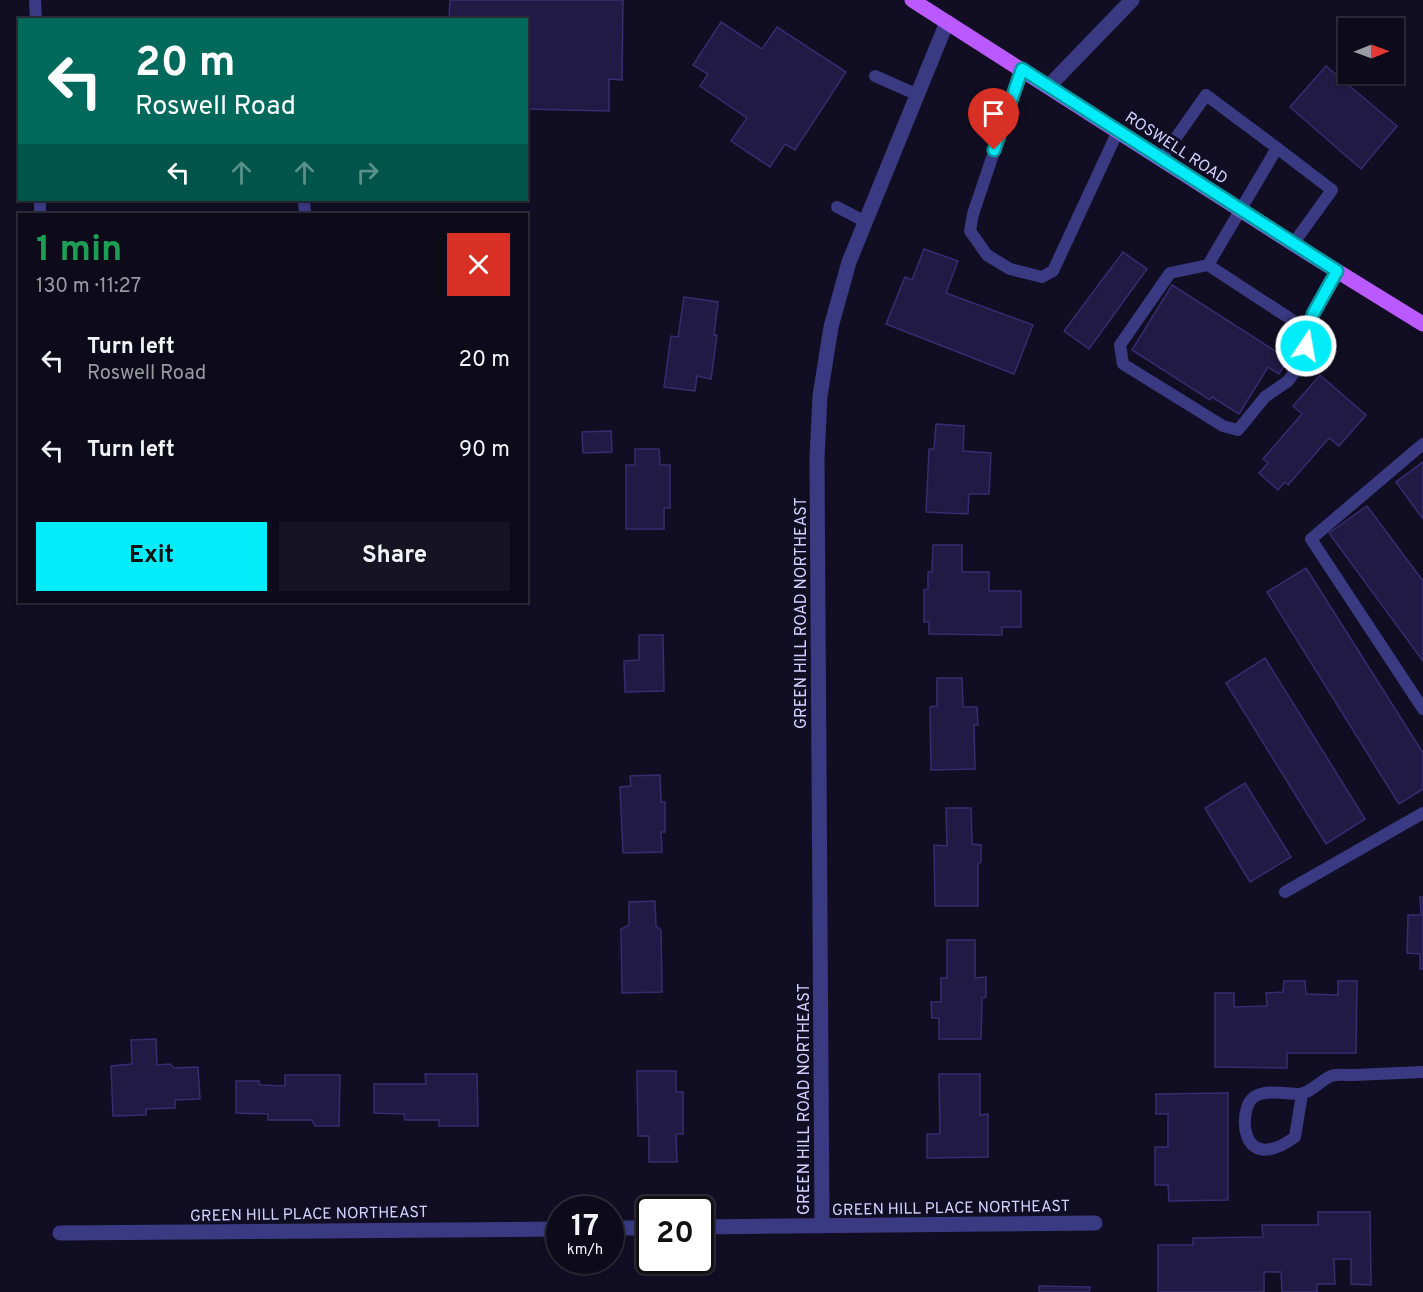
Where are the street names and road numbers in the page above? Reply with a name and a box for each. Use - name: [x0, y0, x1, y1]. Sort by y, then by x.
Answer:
- street label: ROSWELL ROAD: [1121, 108, 1231, 189]
- street label: GREEN HILL ROAD NORTHEAST: [792, 497, 812, 729]
- street label: GREEN HILL ROAD NORTHEAST: [795, 983, 815, 1215]
- street label: GREEN HILL PLACE NORTHEAST: [832, 1197, 1070, 1221]
- street label: GREEN HILL PLACE NORTHEAST: [190, 1203, 428, 1227]

